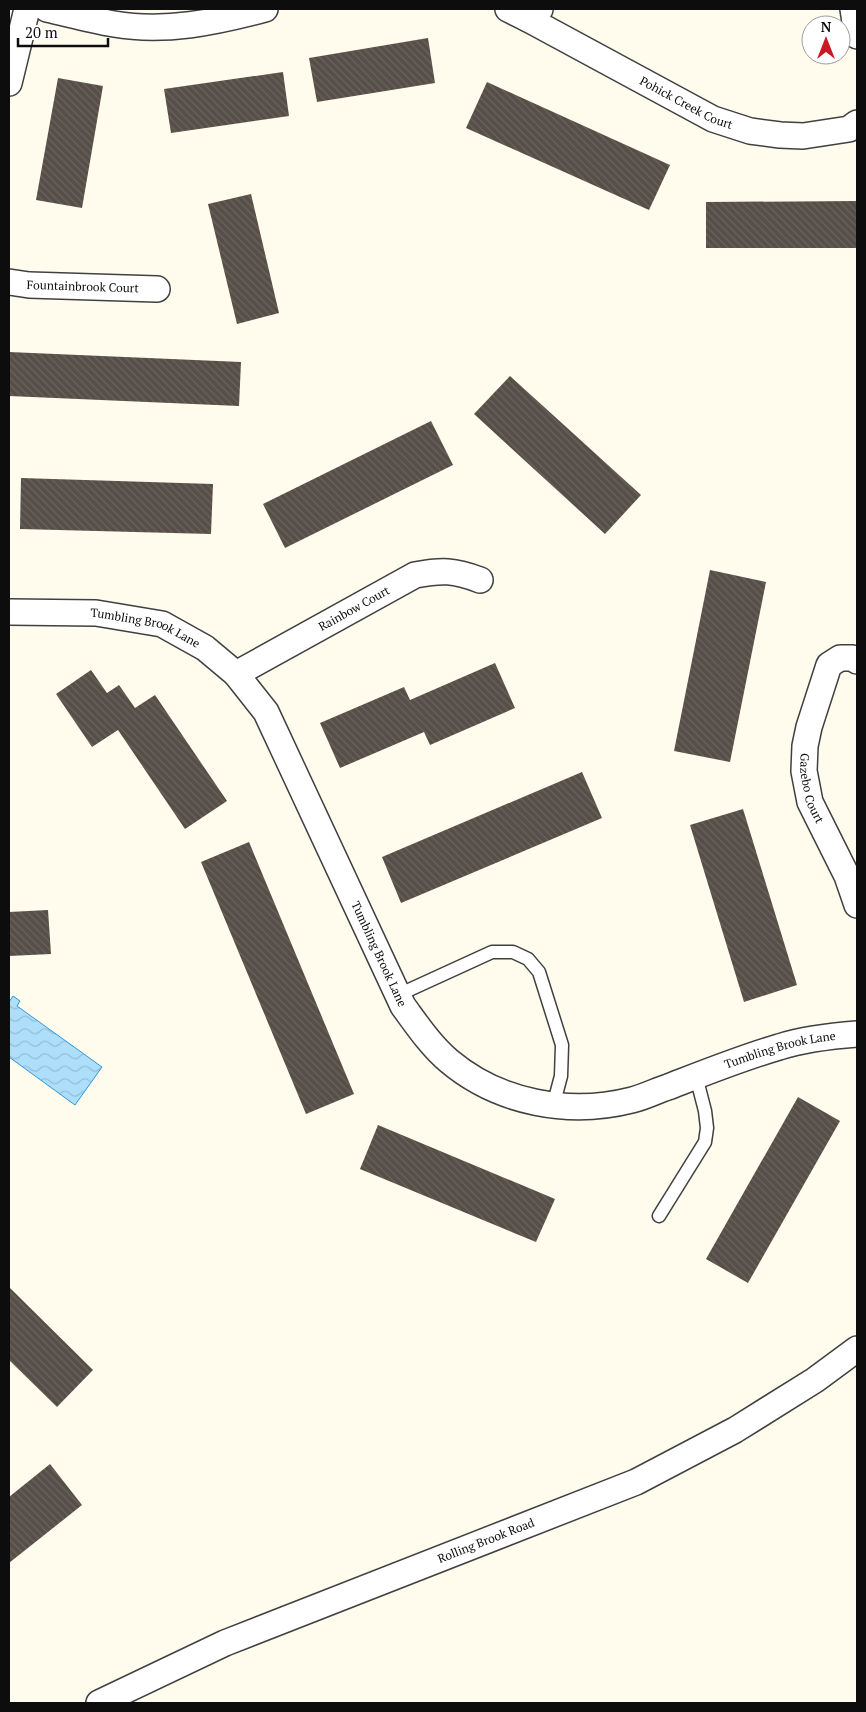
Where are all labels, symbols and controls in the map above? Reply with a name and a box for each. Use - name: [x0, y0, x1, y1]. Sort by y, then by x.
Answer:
- scale bar: [18, 15, 108, 47]
- north arrow: [801, 15, 851, 65]
- text: N: [821, 17, 832, 36]
- text: 20 m: [25, 22, 58, 42]
- street label: Pohick Creek Court: [637, 73, 735, 132]
- street label: Fountainbrook Court: [27, 277, 140, 295]
- street label: Rainbow Court: [316, 582, 393, 634]
- street label: Tumbling Brook Lane: [91, 605, 203, 651]
- street label: Gazebo Court: [797, 753, 828, 826]
- street label: Tumbling Brook Lane: [348, 899, 410, 1009]
- street label: Tumbling Brook Lane: [722, 1028, 836, 1072]
- street label: Rolling Brook Road: [435, 1514, 537, 1566]

